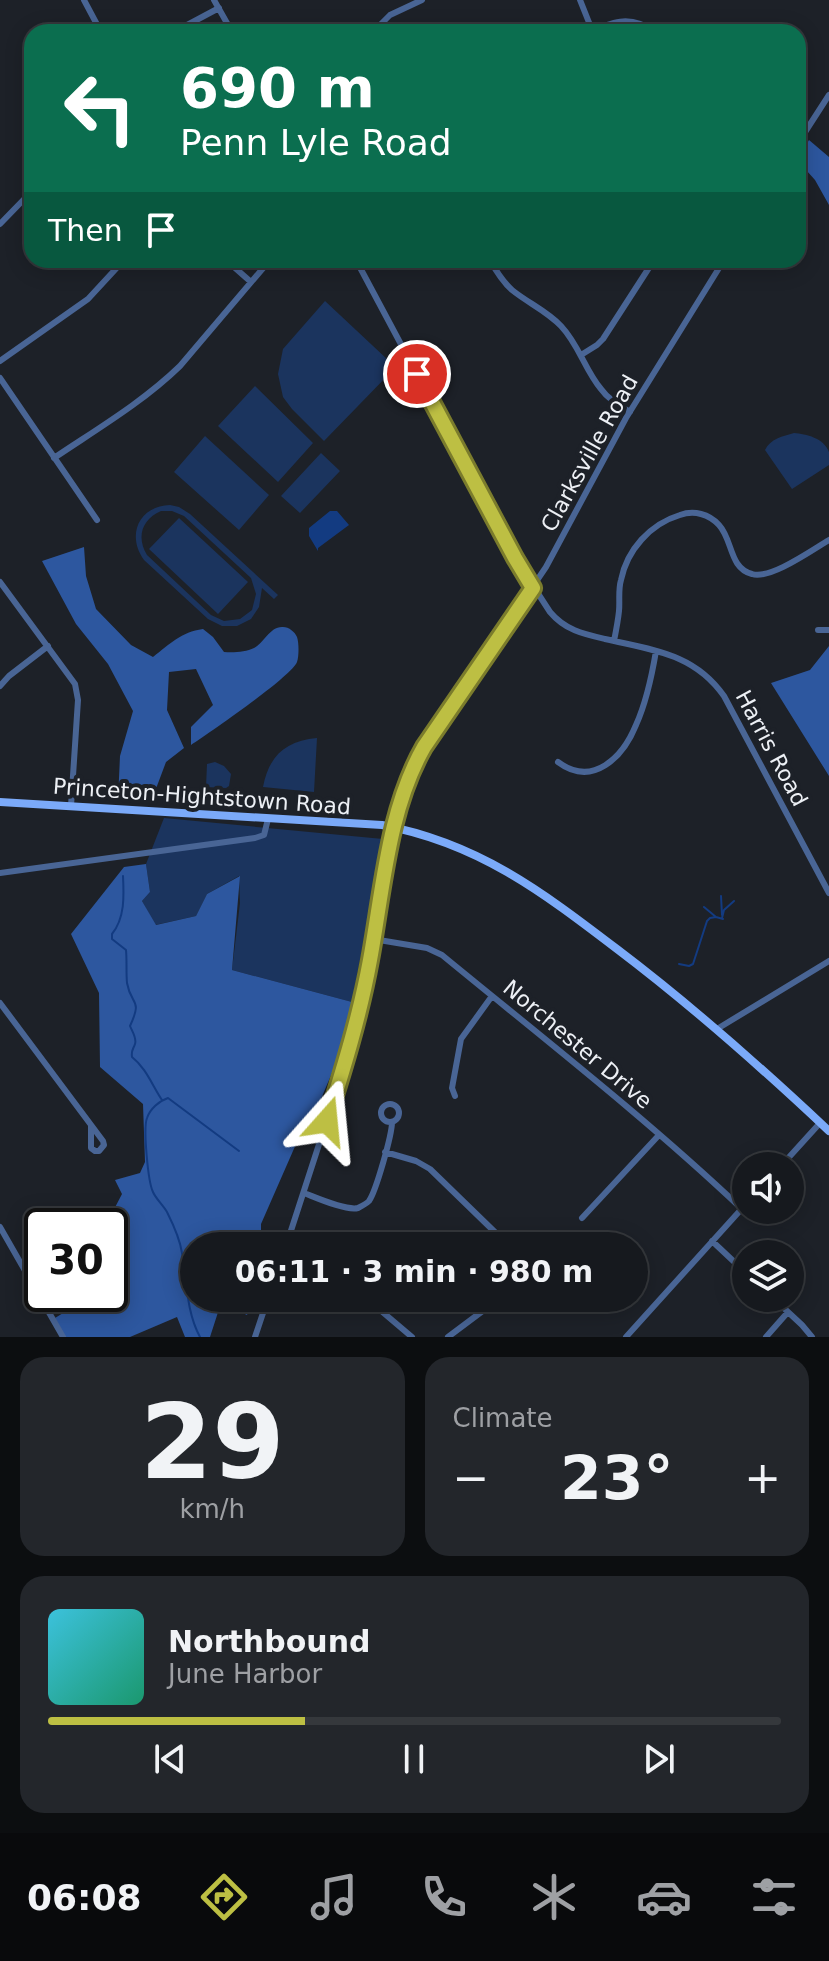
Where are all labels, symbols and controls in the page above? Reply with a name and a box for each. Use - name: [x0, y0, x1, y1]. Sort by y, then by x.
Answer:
- text: 690 m: [180, 55, 375, 120]
- icon: left: [48, 56, 152, 160]
- text: Penn Lyle Road: [180, 122, 452, 163]
- icon: arrive: [139, 208, 183, 252]
- text: Then: [48, 213, 123, 248]
- pin: [383, 340, 451, 408]
- icon: arrive: [395, 352, 439, 396]
- street label: Clarksville Road: [536, 371, 643, 536]
- street label: Harris Road: [731, 686, 813, 810]
- street label: Princeton-Hightstown Road: [52, 774, 352, 819]
- street label: Norchester Drive: [498, 975, 657, 1114]
- position arrow: [285, 1079, 369, 1163]
- map controls: [732, 1152, 804, 1312]
- button: sound: [732, 1152, 804, 1224]
- speed limit sign: 30: [24, 1208, 128, 1312]
- button: layers: [732, 1240, 804, 1312]
- text: 06:11 · 3 min · 980 m: [235, 1254, 593, 1289]
- text: 29: [140, 1381, 285, 1503]
- text: Climate: [453, 1403, 553, 1433]
- text: 23°: [560, 1443, 674, 1513]
- text: −: [453, 1452, 489, 1503]
- text: +: [744, 1452, 781, 1503]
- text: km/h: [179, 1494, 245, 1524]
- text: Northbound: [168, 1624, 371, 1659]
- text: June Harbor: [168, 1659, 322, 1689]
- icon: previous: [148, 1737, 192, 1781]
- icon: pause: [392, 1737, 436, 1781]
- icon: next: [637, 1737, 681, 1781]
- icon: directions: [196, 1869, 252, 1925]
- icon: music: [306, 1869, 362, 1925]
- icon: phone: [416, 1869, 472, 1925]
- icon: climate: [526, 1869, 582, 1925]
- icon: car: [636, 1869, 692, 1925]
- icon: filters: [746, 1869, 802, 1925]
- text: 06:08: [27, 1877, 142, 1918]

